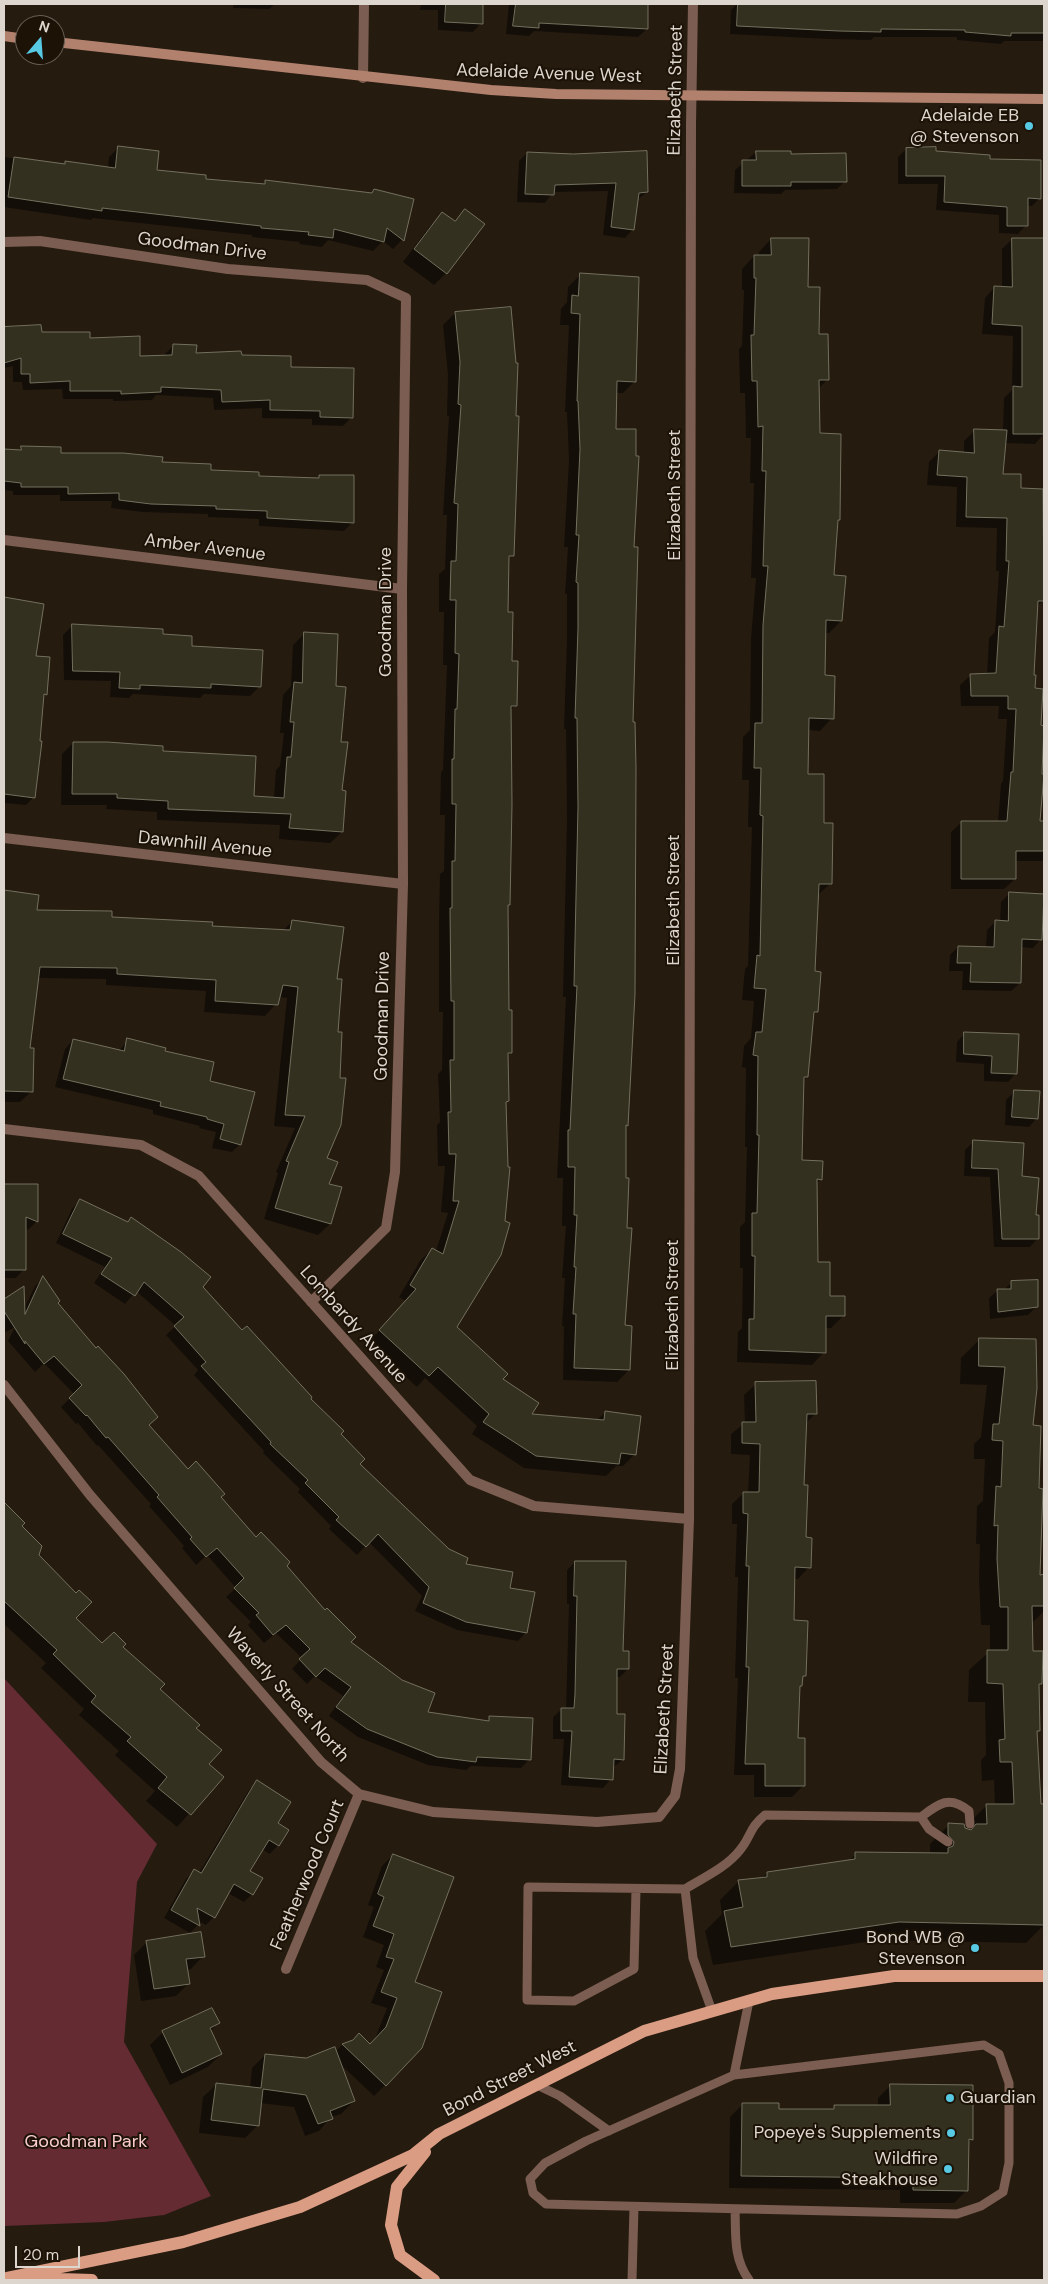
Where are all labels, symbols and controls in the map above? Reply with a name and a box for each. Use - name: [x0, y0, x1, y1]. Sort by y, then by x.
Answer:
- north arrow: [15, 15, 65, 65]
- text: N: [37, 17, 52, 37]
- street label: Elizabeth Street: [664, 24, 688, 156]
- street label: Adelaide Avenue West: [456, 60, 642, 88]
- place label: Adelaide EB @ Stevenson: [909, 105, 1019, 148]
- marker: Adelaide EB @ Stevenson: [1023, 120, 1035, 132]
- street label: Goodman Drive: [136, 228, 268, 266]
- street label: Elizabeth Street: [664, 430, 686, 560]
- street label: Amber Avenue: [143, 530, 267, 566]
- street label: Goodman Drive: [375, 547, 397, 677]
- street label: Dawnhill Avenue: [137, 827, 273, 863]
- street label: Elizabeth Street: [663, 835, 685, 965]
- street label: Goodman Drive: [371, 951, 395, 1081]
- street label: Elizabeth Street: [662, 1240, 684, 1370]
- street label: Lombardy Avenue: [295, 1262, 411, 1388]
- street label: Waverly Street North: [221, 1623, 353, 1767]
- street label: Elizabeth Street: [651, 1643, 679, 1775]
- street label: Featherwood Court: [266, 1796, 350, 1954]
- place label: Bond WB @ Stevenson: [866, 1927, 965, 1970]
- marker: Bond WB @ Stevenson: [969, 1942, 981, 1954]
- street label: Bond Street West: [440, 2036, 580, 2122]
- place label: Guardian: [960, 2087, 1036, 2109]
- marker: Guardian: [944, 2092, 956, 2104]
- place label: Popeye's Supplements: [754, 2122, 941, 2144]
- marker: Popeye's Supplements: [945, 2127, 957, 2139]
- park label: Goodman Park: [25, 2131, 147, 2153]
- place label: Wildfire Steakhouse: [841, 2148, 938, 2190]
- marker: Wildfire Steakhouse: [942, 2163, 954, 2175]
- scale bar: [18, 2236, 82, 2268]
- text: 20 m: [23, 2245, 59, 2265]

